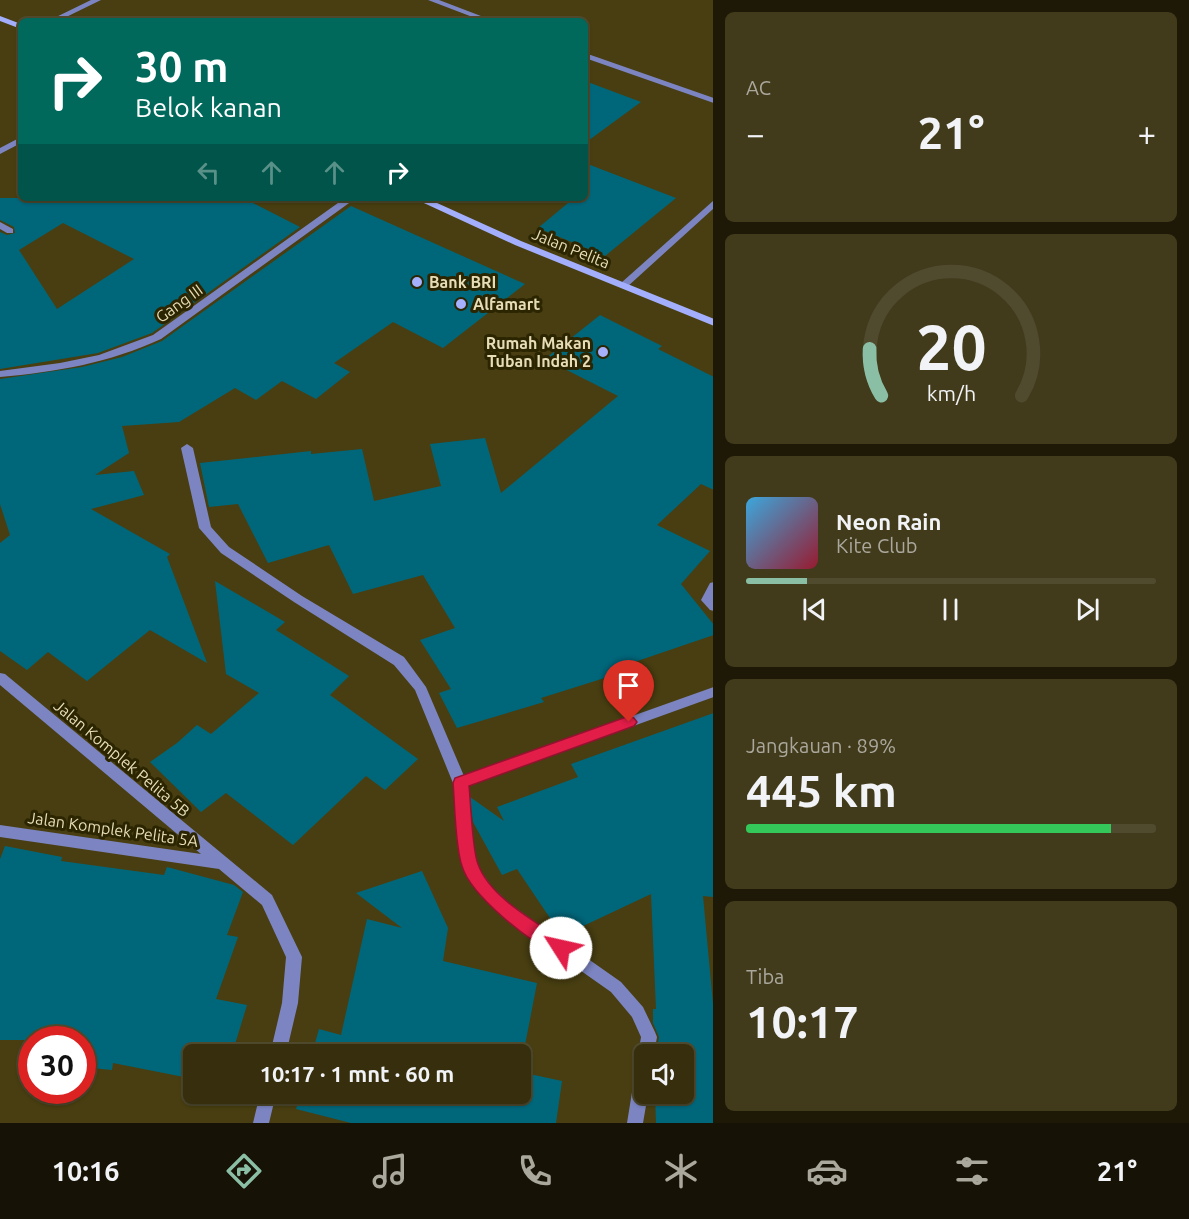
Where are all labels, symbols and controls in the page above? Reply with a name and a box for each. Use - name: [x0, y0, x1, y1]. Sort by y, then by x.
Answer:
- icon: right: [36, 42, 114, 120]
- text: 30 m: [135, 43, 229, 90]
- text: AC: [746, 76, 771, 99]
- text: Belok kanan: [135, 92, 282, 122]
- text: 21°: [918, 107, 984, 158]
- text: −: [746, 115, 765, 152]
- text: +: [1137, 115, 1156, 152]
- icon: left: [192, 156, 225, 189]
- icon: ahead: [255, 156, 288, 189]
- icon: ahead: [318, 156, 351, 189]
- icon: right: [381, 156, 414, 189]
- street label: Jalan Pelita: [530, 224, 612, 272]
- place label: Bank BRI: [429, 273, 496, 291]
- marker: Bank BRI: [410, 275, 424, 289]
- street label: Gang III: [152, 280, 206, 326]
- place label: Alfamart: [473, 295, 540, 313]
- marker: Alfamart: [454, 297, 468, 311]
- text: 20: [916, 312, 986, 382]
- place label: Rumah Makan Tuban Indah 2: [486, 334, 591, 370]
- marker: Rumah Makan Tuban Indah 2: [596, 345, 610, 359]
- text: km/h: [926, 382, 976, 406]
- text: Neon Rain: [836, 509, 941, 534]
- text: Kite Club: [836, 534, 918, 557]
- icon: previous: [798, 593, 831, 626]
- icon: pause: [934, 593, 967, 626]
- icon: next: [1071, 593, 1104, 626]
- pin: [603, 660, 654, 722]
- icon: arrive: [612, 669, 645, 702]
- street label: Jalan Komplek Pelita 5B: [50, 696, 194, 820]
- text: Jangkauan · 89%: [746, 734, 896, 757]
- text: 445 km: [746, 765, 897, 816]
- street label: Jalan Komplek Pelita 5A: [27, 808, 200, 850]
- position arrow: [529, 916, 593, 980]
- text: Tiba: [746, 965, 784, 988]
- text: 10:17: [746, 996, 859, 1047]
- speed limit sign: 30: [18, 1026, 96, 1104]
- map controls: [634, 1044, 694, 1104]
- button: sound: [634, 1044, 694, 1104]
- text: 10:17 · 1 mnt · 60 m: [260, 1061, 454, 1086]
- icon: directions: [223, 1150, 265, 1192]
- icon: music: [369, 1150, 411, 1192]
- icon: phone: [514, 1150, 556, 1192]
- icon: climate: [660, 1150, 702, 1192]
- icon: car: [806, 1150, 848, 1192]
- icon: filters: [951, 1150, 993, 1192]
- text: 10:16: [52, 1156, 119, 1186]
- text: 21°: [1097, 1156, 1137, 1186]

